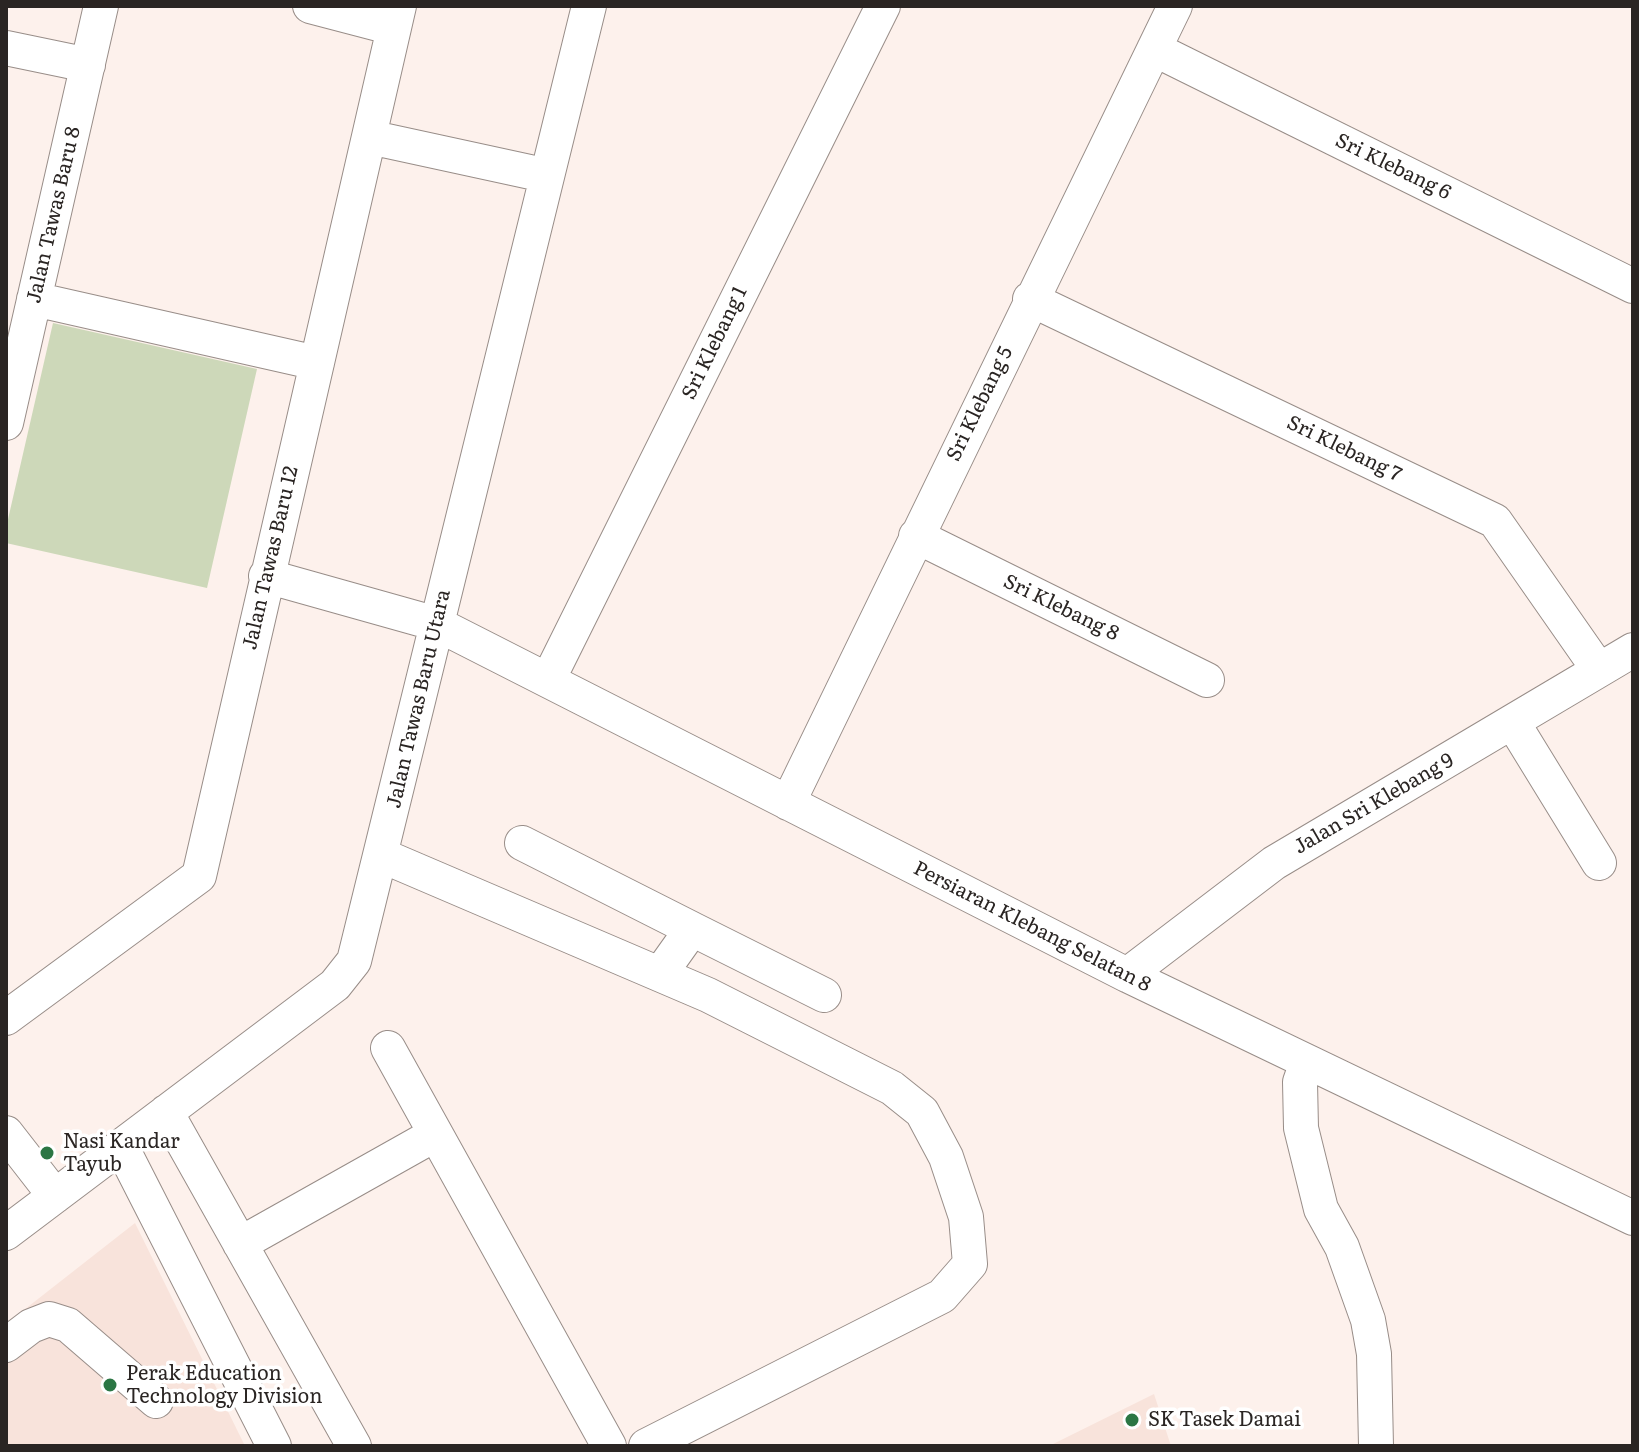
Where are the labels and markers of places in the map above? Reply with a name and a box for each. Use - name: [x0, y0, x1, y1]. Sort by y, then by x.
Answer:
- place label: Nasi Kandar Tayub: [63, 1130, 180, 1177]
- marker: Nasi Kandar Tayub: [38, 1144, 56, 1162]
- place label: Perak Education Technology Division: [126, 1362, 322, 1409]
- marker: Perak Education Technology Division: [101, 1376, 119, 1394]
- place label: SK Tasek Damai: [1148, 1408, 1301, 1432]
- marker: SK Tasek Damai: [1123, 1411, 1141, 1429]

